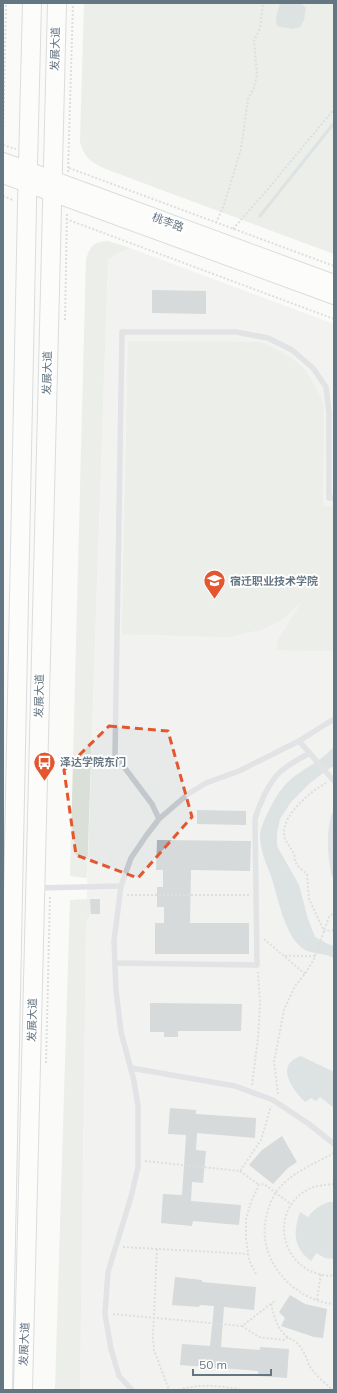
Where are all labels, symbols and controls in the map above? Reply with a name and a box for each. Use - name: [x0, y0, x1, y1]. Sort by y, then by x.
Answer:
- street label: 发展大道: [48, 27, 62, 71]
- street label: 桃李路: [150, 210, 186, 234]
- street label: 发展大道: [40, 351, 54, 395]
- school or university icon: 宿迁职业技术学院: [202, 568, 228, 601]
- place label: 宿迁职业技术学院: [230, 574, 318, 588]
- street label: 发展大道: [32, 674, 46, 718]
- bus stop icon: 泽达学院东门: [32, 749, 58, 782]
- place label: 泽达学院东门: [60, 755, 126, 769]
- street label: 发展大道: [25, 998, 39, 1042]
- street label: 发展大道: [16, 1322, 32, 1366]
- scale bar: [193, 1351, 271, 1377]
- text: 50 m: [199, 1357, 227, 1372]

